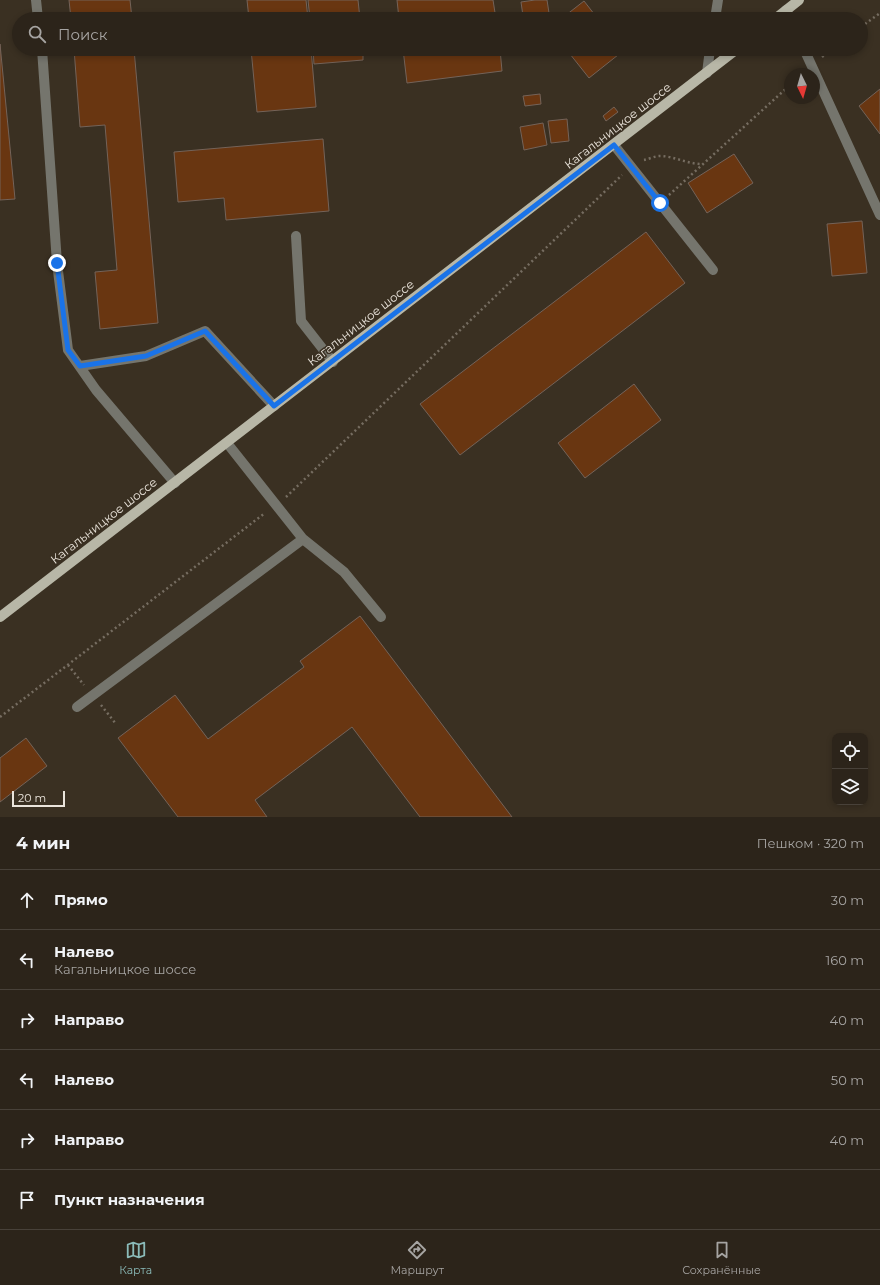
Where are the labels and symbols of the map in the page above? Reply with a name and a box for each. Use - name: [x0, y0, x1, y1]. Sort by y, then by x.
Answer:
- north arrow: [784, 68, 820, 104]
- street label: Кагальницкое шоссе: [561, 79, 674, 172]
- route start: [651, 194, 669, 212]
- route end: [48, 254, 66, 272]
- street label: Кагальницкое шоссе: [304, 276, 417, 369]
- street label: Кагальницкое шоссе: [47, 474, 160, 567]
- scale bar: [12, 789, 65, 808]

